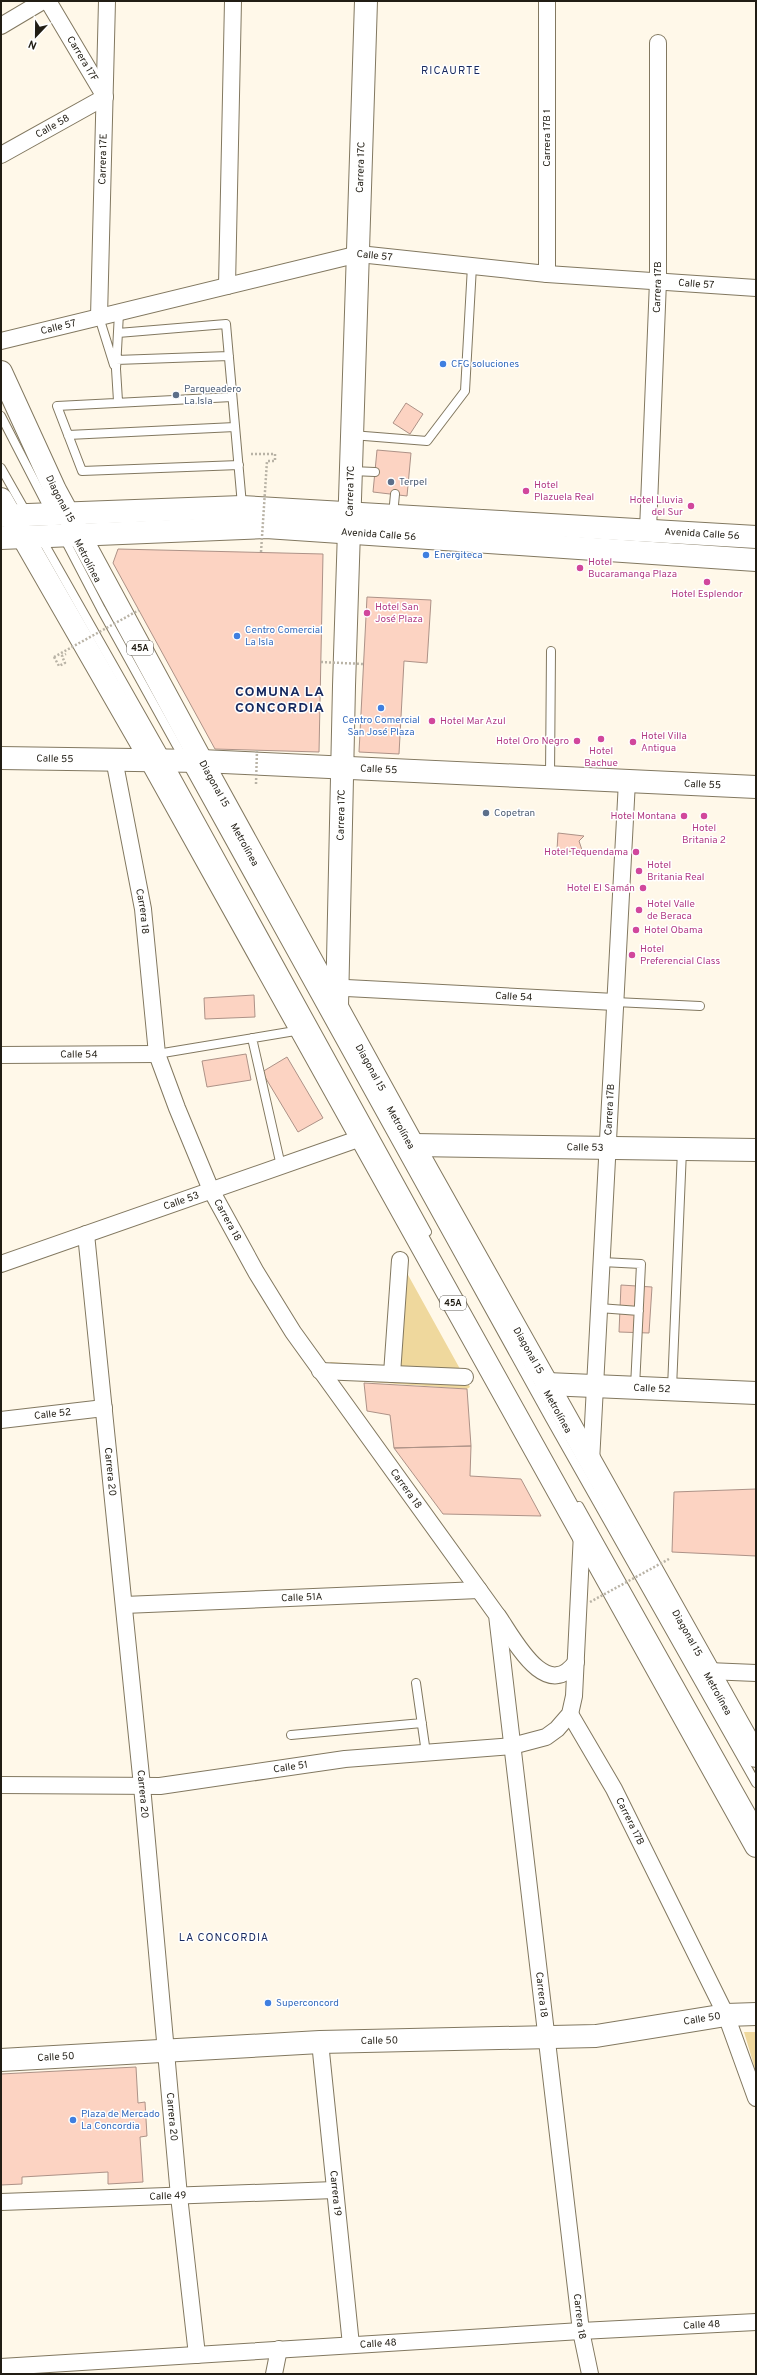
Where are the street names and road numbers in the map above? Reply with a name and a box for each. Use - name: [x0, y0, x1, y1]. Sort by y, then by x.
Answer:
- street label: Carrera 17F: [63, 34, 101, 84]
- street label: Carrera 17B 1: [541, 109, 554, 167]
- street label: Calle 58: [33, 112, 72, 141]
- street label: Carrera 17E: [96, 133, 110, 185]
- street label: Carrera 17C: [353, 142, 368, 193]
- street label: Calle 57: [356, 247, 393, 264]
- street label: Carrera 17B: [650, 261, 665, 313]
- street label: Calle 57: [678, 276, 715, 292]
- street label: Calle 57: [39, 316, 77, 338]
- street label: Carrera 17C: [343, 465, 358, 517]
- street label: Diagonal 15: [43, 473, 78, 525]
- street label: Avenida Calle 56: [664, 525, 740, 543]
- street label: Avenida Calle 56: [341, 526, 417, 544]
- street label: Metrolínea: [70, 537, 104, 585]
- road number: 45A: [127, 641, 153, 655]
- street label: Calle 55: [36, 752, 74, 766]
- street label: Diagonal 15: [196, 758, 232, 810]
- street label: Calle 55: [360, 762, 398, 777]
- street label: Calle 55: [684, 777, 721, 792]
- street label: Carrera 17C: [334, 789, 348, 841]
- street label: Metrolínea: [227, 821, 261, 869]
- street label: Carrera 18: [133, 887, 152, 935]
- street label: Calle 54: [495, 989, 533, 1004]
- street label: Diagonal 15: [352, 1042, 389, 1094]
- street label: Calle 54: [60, 1048, 98, 1061]
- street label: Carrera 17B: [602, 1083, 617, 1136]
- street label: Metrolínea: [383, 1104, 417, 1152]
- street label: Calle 53: [566, 1141, 604, 1154]
- street label: Calle 53: [162, 1189, 201, 1213]
- street label: Carrera 18: [211, 1197, 244, 1243]
- road number: 45A: [440, 1296, 466, 1310]
- street label: Diagonal 15: [510, 1325, 547, 1376]
- street label: Calle 52: [633, 1381, 671, 1396]
- street label: Metrolínea: [540, 1388, 574, 1436]
- street label: Calle 52: [33, 1405, 72, 1423]
- street label: Carrera 20: [101, 1447, 119, 1497]
- street label: Carrera 18: [387, 1466, 425, 1511]
- street label: Calle 51A: [281, 1590, 323, 1605]
- street label: Diagonal 15: [669, 1607, 705, 1659]
- street label: Metrolínea: [700, 1670, 734, 1718]
- street label: Calle 51: [273, 1758, 309, 1776]
- street label: Carrera 20: [134, 1769, 151, 1819]
- street label: Carrera 17B: [613, 1795, 647, 1847]
- street label: Carrera 18: [532, 1971, 551, 2018]
- street label: Calle 50: [683, 2009, 722, 2028]
- street label: Calle 50: [361, 2034, 398, 2048]
- street label: Calle 50: [37, 2049, 75, 2064]
- street label: Carrera 20: [163, 2092, 181, 2142]
- street label: Carrera 19: [327, 2170, 344, 2217]
- street label: Calle 49: [149, 2189, 187, 2203]
- street label: Carrera 18: [570, 2293, 589, 2341]
- street label: Calle 48: [683, 2317, 721, 2332]
- street label: Calle 48: [359, 2336, 397, 2351]

